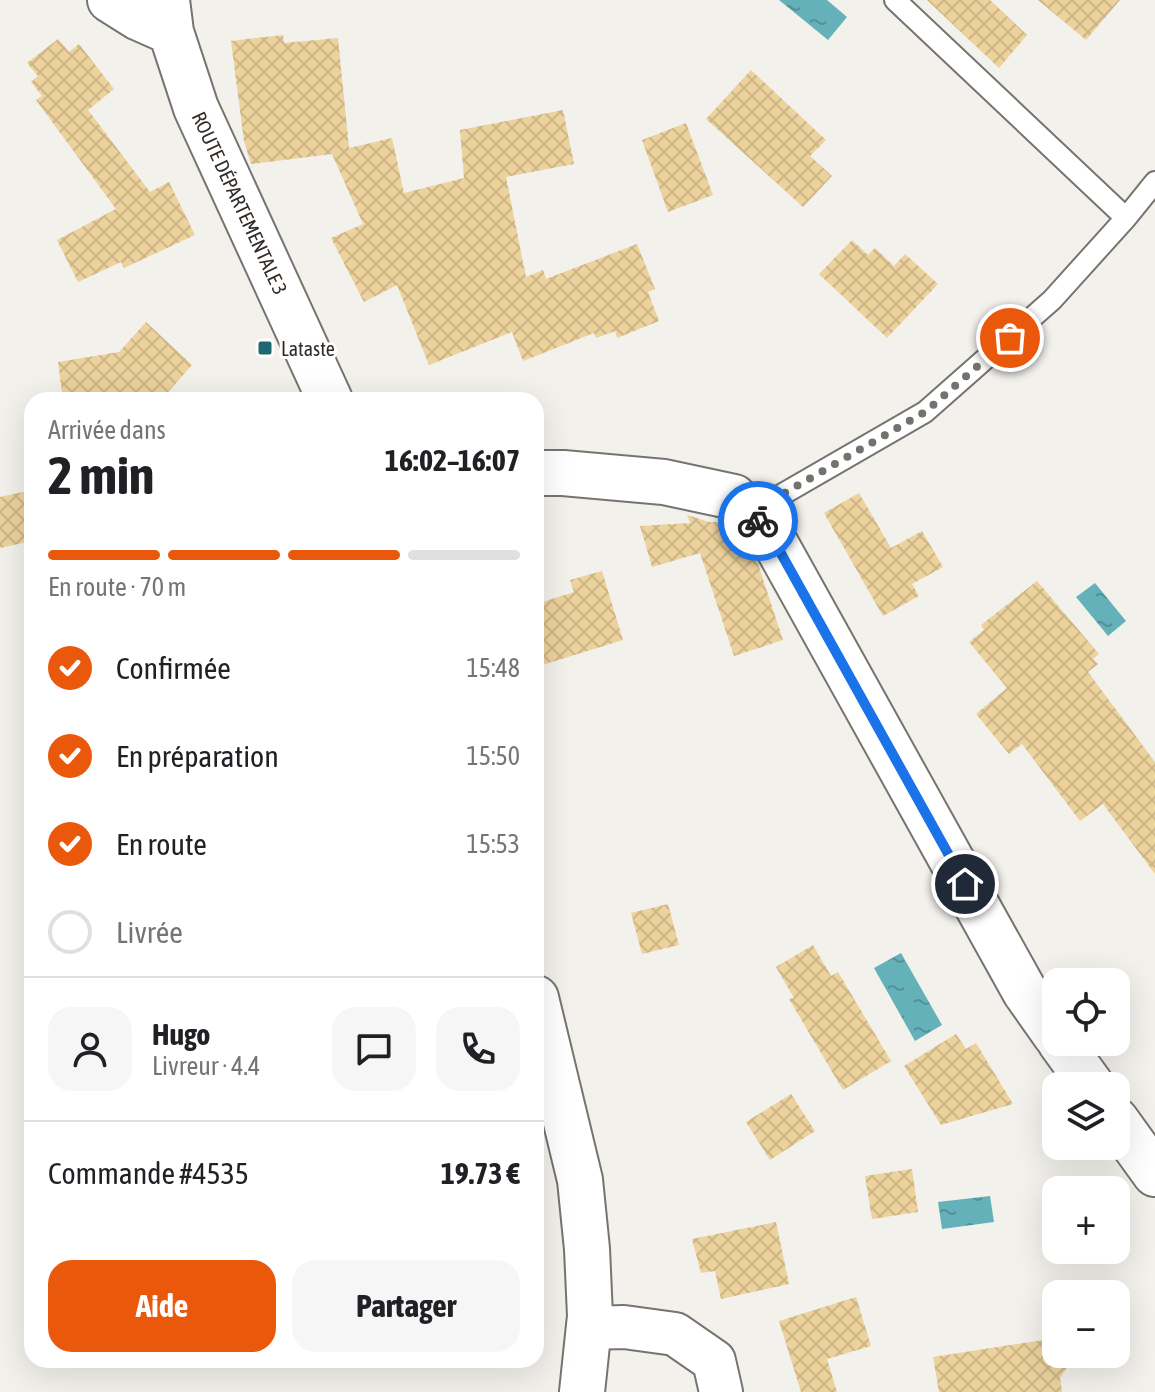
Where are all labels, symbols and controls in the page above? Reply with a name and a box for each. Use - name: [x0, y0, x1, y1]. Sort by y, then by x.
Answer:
- street label: ROUTE DÉPARTEMENTALE 3: [188, 108, 292, 298]
- pin: [976, 304, 1044, 372]
- icon: bag: [988, 316, 1032, 360]
- place label: Lataste: [281, 337, 335, 360]
- marker: Lataste: [256, 339, 274, 357]
- text: Arrivée dans: [48, 415, 166, 445]
- text: 16:02–16:07: [385, 443, 520, 477]
- text: 2 min: [48, 445, 154, 505]
- courier: [718, 481, 798, 561]
- icon: bike: [736, 499, 780, 543]
- text: En route · 70 m: [48, 572, 186, 602]
- icon: check: [48, 646, 92, 690]
- text: Confirmée: [116, 651, 231, 685]
- text: 15:48: [466, 653, 520, 683]
- icon: check: [48, 734, 92, 778]
- text: En préparation: [116, 739, 279, 773]
- text: 15:50: [466, 741, 520, 771]
- icon: check: [48, 822, 92, 866]
- text: En route: [116, 827, 207, 861]
- text: 15:53: [466, 829, 520, 859]
- pin: [931, 850, 999, 918]
- icon: home: [943, 862, 987, 906]
- text: Livrée: [116, 915, 183, 949]
- map controls: [1042, 968, 1130, 1368]
- button: locate: [1042, 968, 1130, 1056]
- button: person: [48, 1007, 132, 1091]
- button: chat: [332, 1007, 416, 1091]
- button: phone: [436, 1007, 520, 1091]
- text: Hugo: [152, 1017, 210, 1051]
- text: Livreur · 4.4: [152, 1051, 260, 1081]
- button: layers: [1042, 1072, 1130, 1160]
- text: Commande #4535: [48, 1156, 249, 1190]
- text: 19.73 €: [441, 1156, 520, 1190]
- button: +: [1042, 1176, 1130, 1264]
- button: Aide: [48, 1260, 276, 1352]
- button: Partager: [292, 1260, 520, 1352]
- button: −: [1042, 1280, 1130, 1368]

